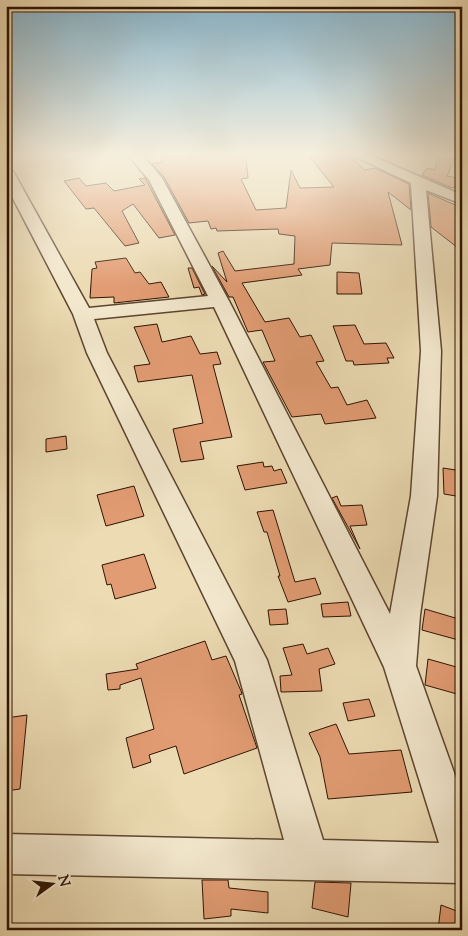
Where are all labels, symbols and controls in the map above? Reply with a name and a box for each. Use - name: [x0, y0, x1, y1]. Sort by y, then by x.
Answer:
- north arrow: [28, 858, 78, 908]
- text: N: [52, 873, 74, 889]

